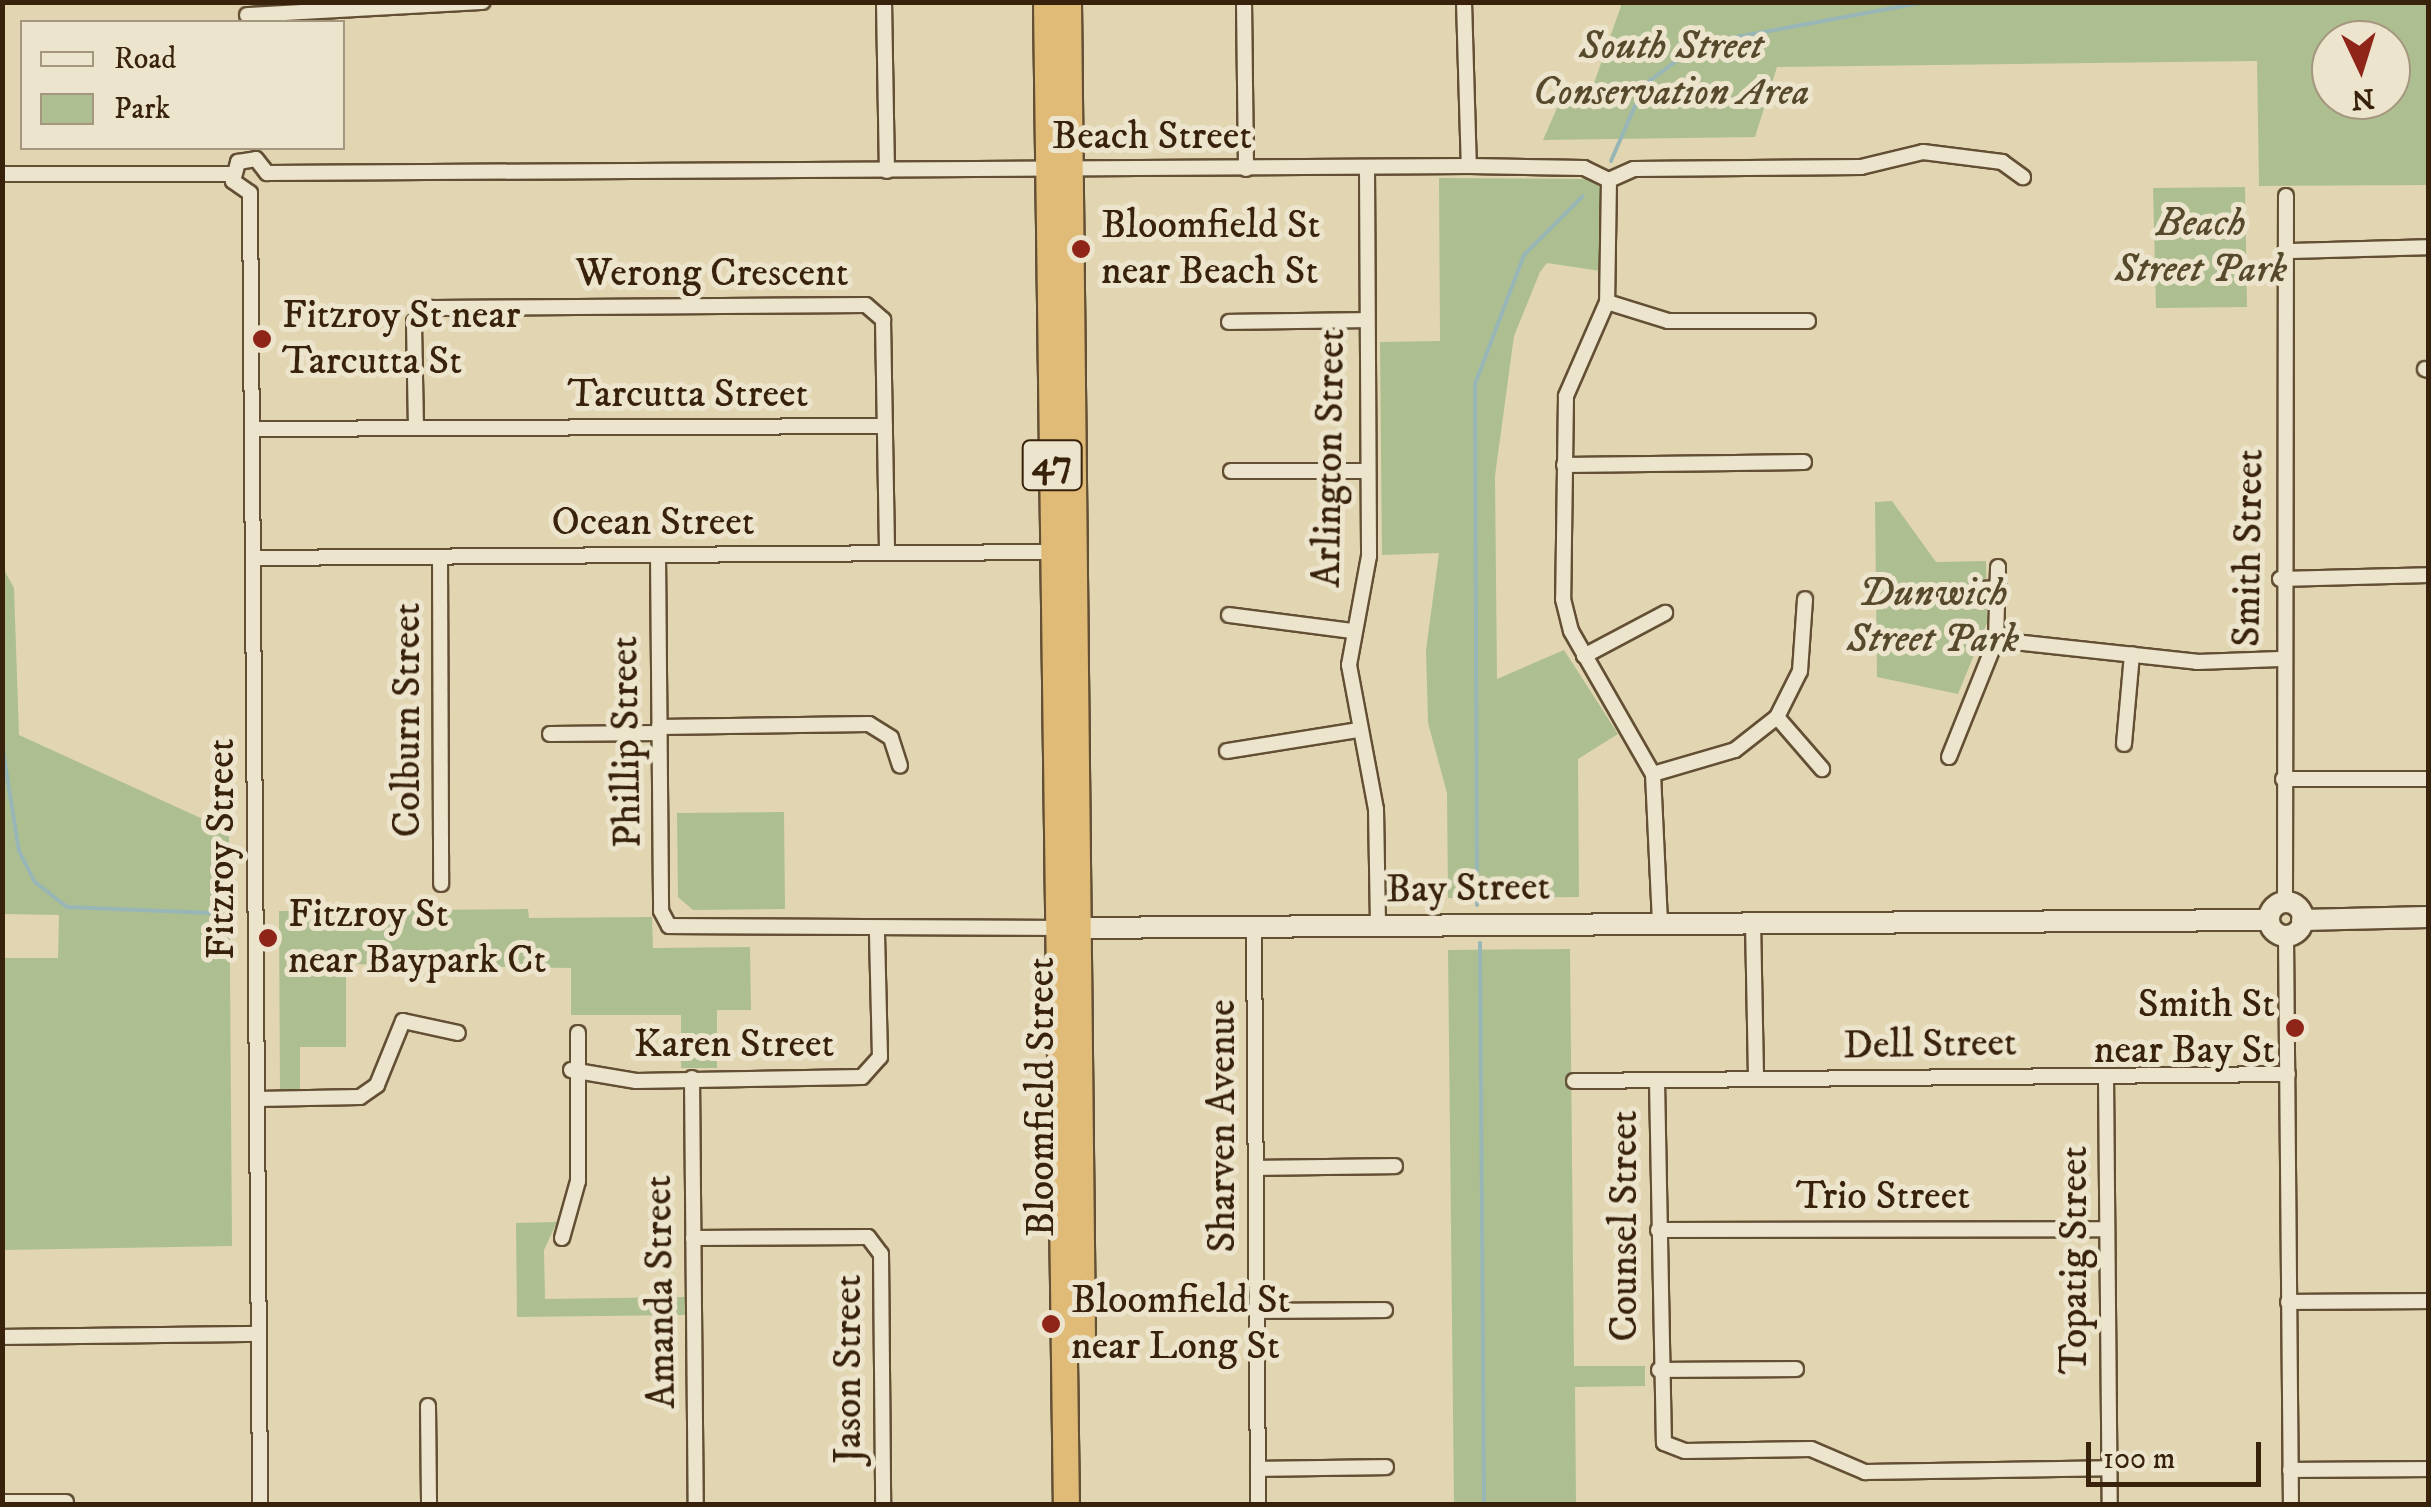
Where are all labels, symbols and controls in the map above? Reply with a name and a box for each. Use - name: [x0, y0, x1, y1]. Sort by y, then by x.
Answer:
- legend: [20, 20, 345, 150]
- north arrow: [2311, 20, 2411, 120]
- park label: South Street Conservation Area: [1533, 23, 1809, 117]
- text: Road: [114, 41, 176, 78]
- text: N: [2350, 80, 2376, 117]
- text: Park: [114, 91, 170, 128]
- street label: Beach Street: [1052, 113, 1252, 161]
- park label: Beach Street Park: [2115, 200, 2287, 294]
- place label: Bloomfield St near Beach St: [1101, 202, 1320, 296]
- marker: Bloomfield St near Beach St: [1070, 238, 1092, 260]
- street label: Werong Crescent: [575, 250, 849, 298]
- place label: Fitzroy St near Tarcutta St: [282, 292, 520, 386]
- marker: Fitzroy St near Tarcutta St: [251, 328, 273, 350]
- street label: Arlington Street: [1304, 328, 1356, 588]
- street label: Tarcutta Street: [568, 371, 808, 419]
- road number: 47: [1020, 432, 1084, 498]
- street label: Smith Street: [2223, 449, 2275, 647]
- street label: Ocean Street: [551, 499, 755, 547]
- park label: Dunwich Street Park: [1847, 570, 2019, 664]
- street label: Colburn Street: [384, 603, 432, 837]
- street label: Phillip Street: [601, 636, 653, 848]
- street label: Fitzroy Street: [198, 738, 246, 960]
- street label: Bay Street: [1385, 864, 1551, 914]
- place label: Fitzroy St near Baypark Ct: [288, 891, 546, 985]
- marker: Fitzroy St near Baypark Ct: [257, 927, 279, 949]
- street label: Bloomfield Street: [1018, 957, 1066, 1237]
- place label: Smith St near Bay St: [2094, 981, 2275, 1075]
- street label: Sharven Avenue: [1199, 999, 1247, 1253]
- marker: Smith St near Bay St: [2284, 1017, 2306, 1039]
- street label: Dell Street: [1843, 1019, 2017, 1071]
- street label: Karen Street: [634, 1021, 834, 1069]
- street label: Counsel Street: [1601, 1110, 1649, 1342]
- street label: Topatig Street: [2051, 1146, 2099, 1374]
- street label: Trio Street: [1796, 1173, 1970, 1221]
- street label: Amanda Street: [635, 1175, 687, 1409]
- street label: Jason Street: [825, 1274, 873, 1464]
- place label: Bloomfield St near Long St: [1071, 1277, 1290, 1371]
- marker: Bloomfield St near Long St: [1040, 1313, 1062, 1335]
- scale bar: [2091, 1422, 2266, 1484]
- text: 100 m: [2103, 1441, 2175, 1478]

